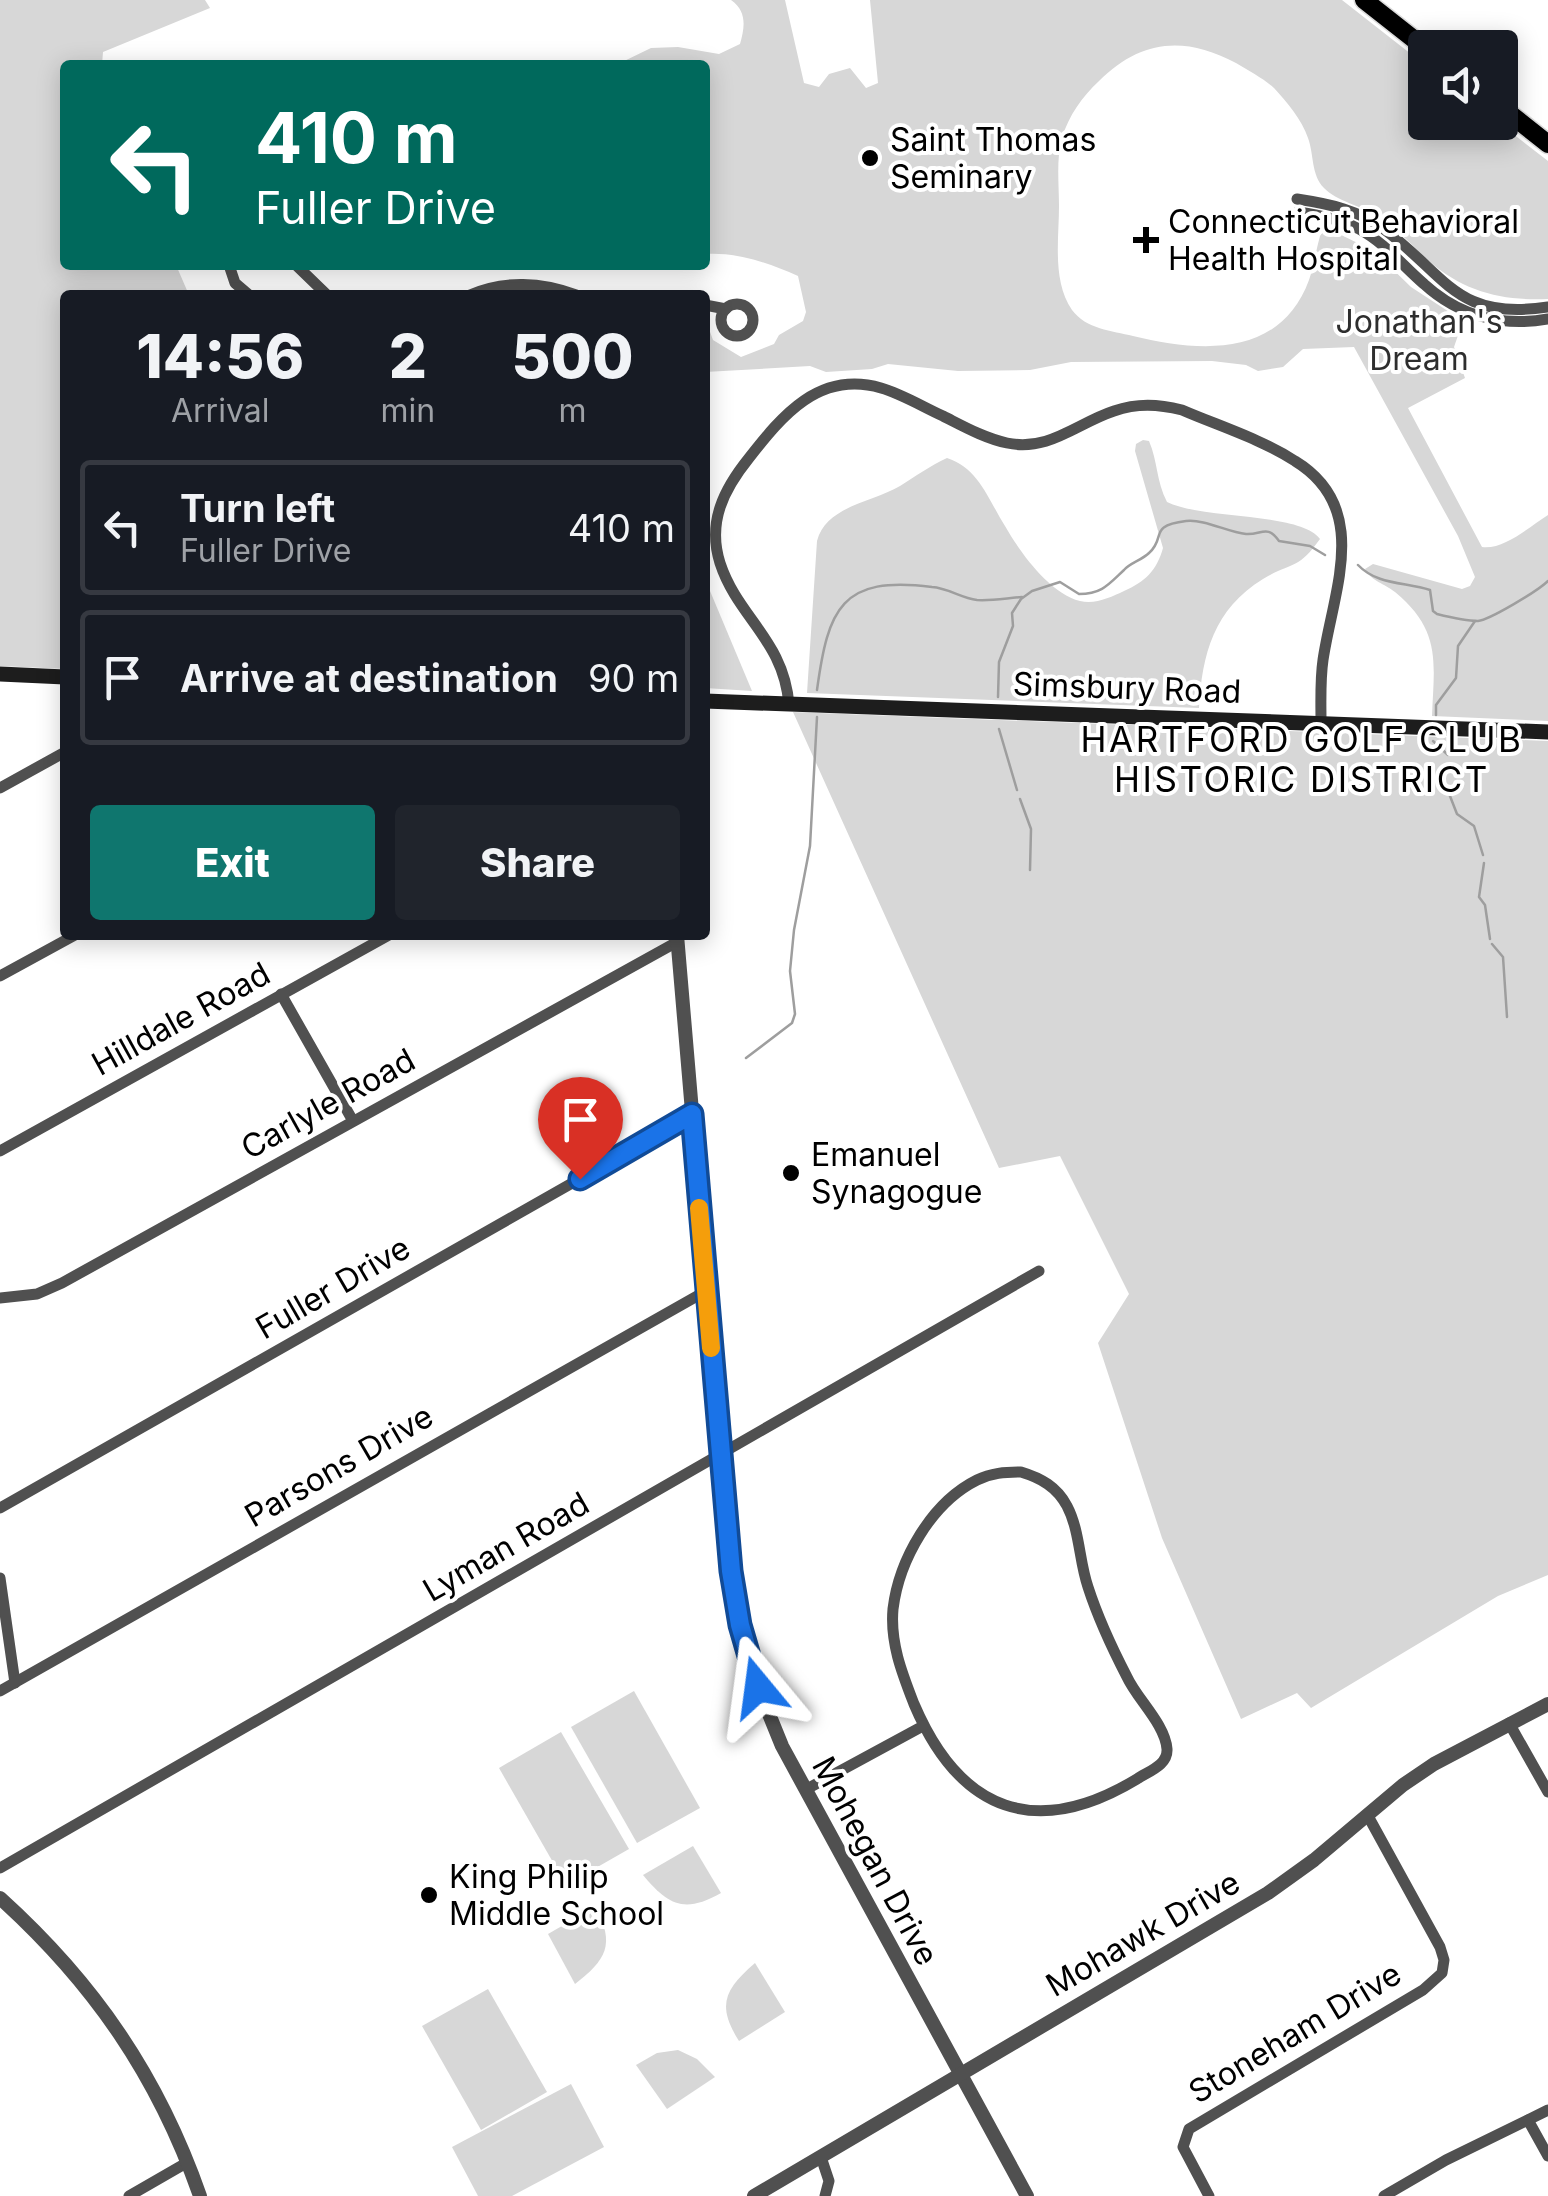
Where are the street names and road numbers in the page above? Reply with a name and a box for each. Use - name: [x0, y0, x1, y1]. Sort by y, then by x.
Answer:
- street label: Simsbury Road: [1012, 664, 1242, 711]
- street label: Hilldale Road: [85, 954, 276, 1083]
- street label: Carlyle Road: [234, 1040, 421, 1167]
- street label: Fuller Drive: [249, 1228, 417, 1347]
- street label: Parsons Drive: [238, 1396, 440, 1535]
- street label: Lyman Road: [416, 1483, 596, 1610]
- street label: Mohegan Drive: [804, 1750, 947, 1972]
- street label: Mohawk Drive: [1039, 1862, 1247, 2005]
- street label: Stoneham Drive: [1182, 1954, 1408, 2111]

